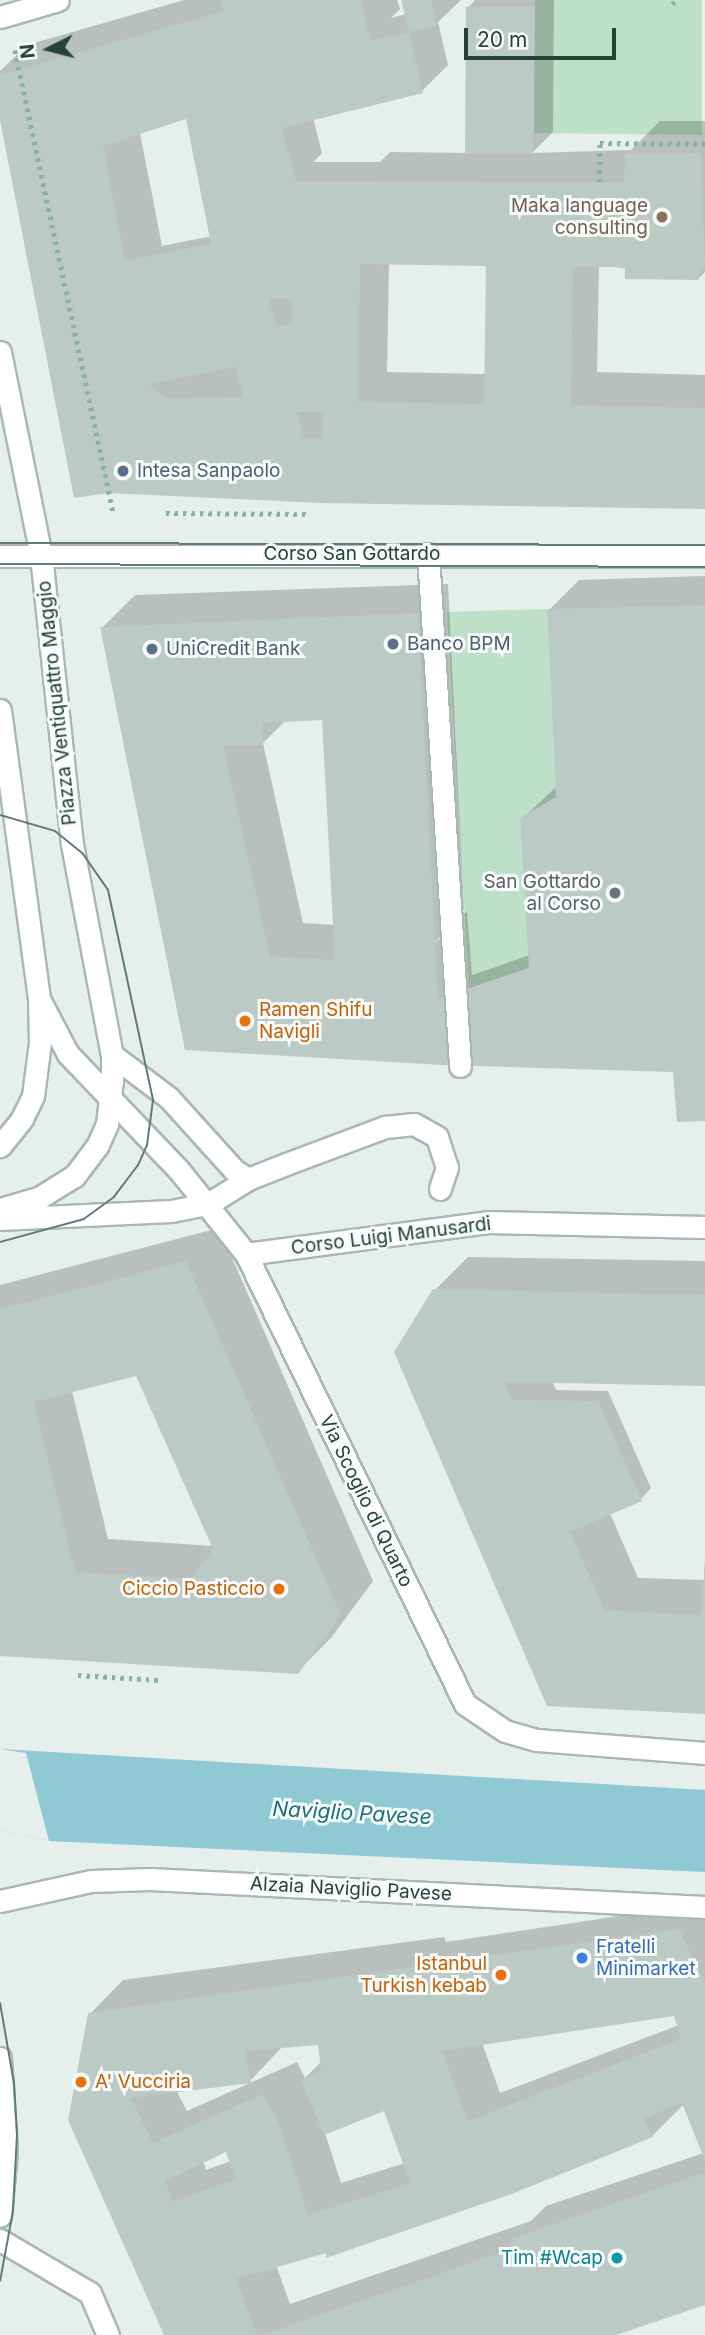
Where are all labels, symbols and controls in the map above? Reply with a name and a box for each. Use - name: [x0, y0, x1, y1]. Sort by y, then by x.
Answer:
- north arrow: [14, 14, 84, 84]
- scale bar: [467, 14, 619, 58]
- text: 20 m: [477, 27, 527, 52]
- text: N: [15, 43, 40, 60]
- place label: Maka language consulting: [511, 195, 648, 239]
- marker: Maka language consulting: [654, 209, 670, 225]
- place label: Intesa Sanpaolo: [137, 460, 280, 482]
- marker: Intesa Sanpaolo: [115, 463, 131, 479]
- street label: Corso San Gottardo: [264, 543, 440, 565]
- street label: Piazza Ventiquattro Maggio: [33, 580, 81, 826]
- place label: Banco BPM: [407, 633, 511, 655]
- marker: Banco BPM: [385, 636, 401, 652]
- place label: UniCredit Bank: [166, 638, 300, 660]
- marker: UniCredit Bank: [144, 641, 160, 657]
- place label: San Gottardo al Corso: [483, 871, 601, 915]
- marker: San Gottardo al Corso: [607, 885, 623, 901]
- place label: Ramen Shifu Navigli: [259, 999, 372, 1043]
- marker: Ramen Shifu Navigli: [237, 1013, 253, 1029]
- street label: Corso Luigi Manusardi: [290, 1212, 492, 1260]
- street label: Via Scoglio di Quarto: [314, 1411, 418, 1591]
- place label: Ciccio Pasticcio: [122, 1578, 265, 1600]
- marker: Ciccio Pasticcio: [271, 1581, 287, 1597]
- water label: Naviglio Pavese: [272, 1796, 432, 1830]
- street label: Alzaia Naviglio Pavese: [250, 1872, 452, 1906]
- place label: Fratelli Minimarket: [596, 1936, 696, 1980]
- marker: Fratelli Minimarket: [574, 1950, 590, 1966]
- place label: Istanbul Turkish kebab: [361, 1953, 487, 1997]
- marker: Istanbul Turkish kebab: [493, 1967, 509, 1983]
- place label: A' Vucciria: [95, 2071, 191, 2093]
- marker: A' Vucciria: [73, 2074, 89, 2090]
- place label: Tim #Wcap: [501, 2247, 603, 2269]
- marker: Tim #Wcap: [609, 2250, 625, 2266]

